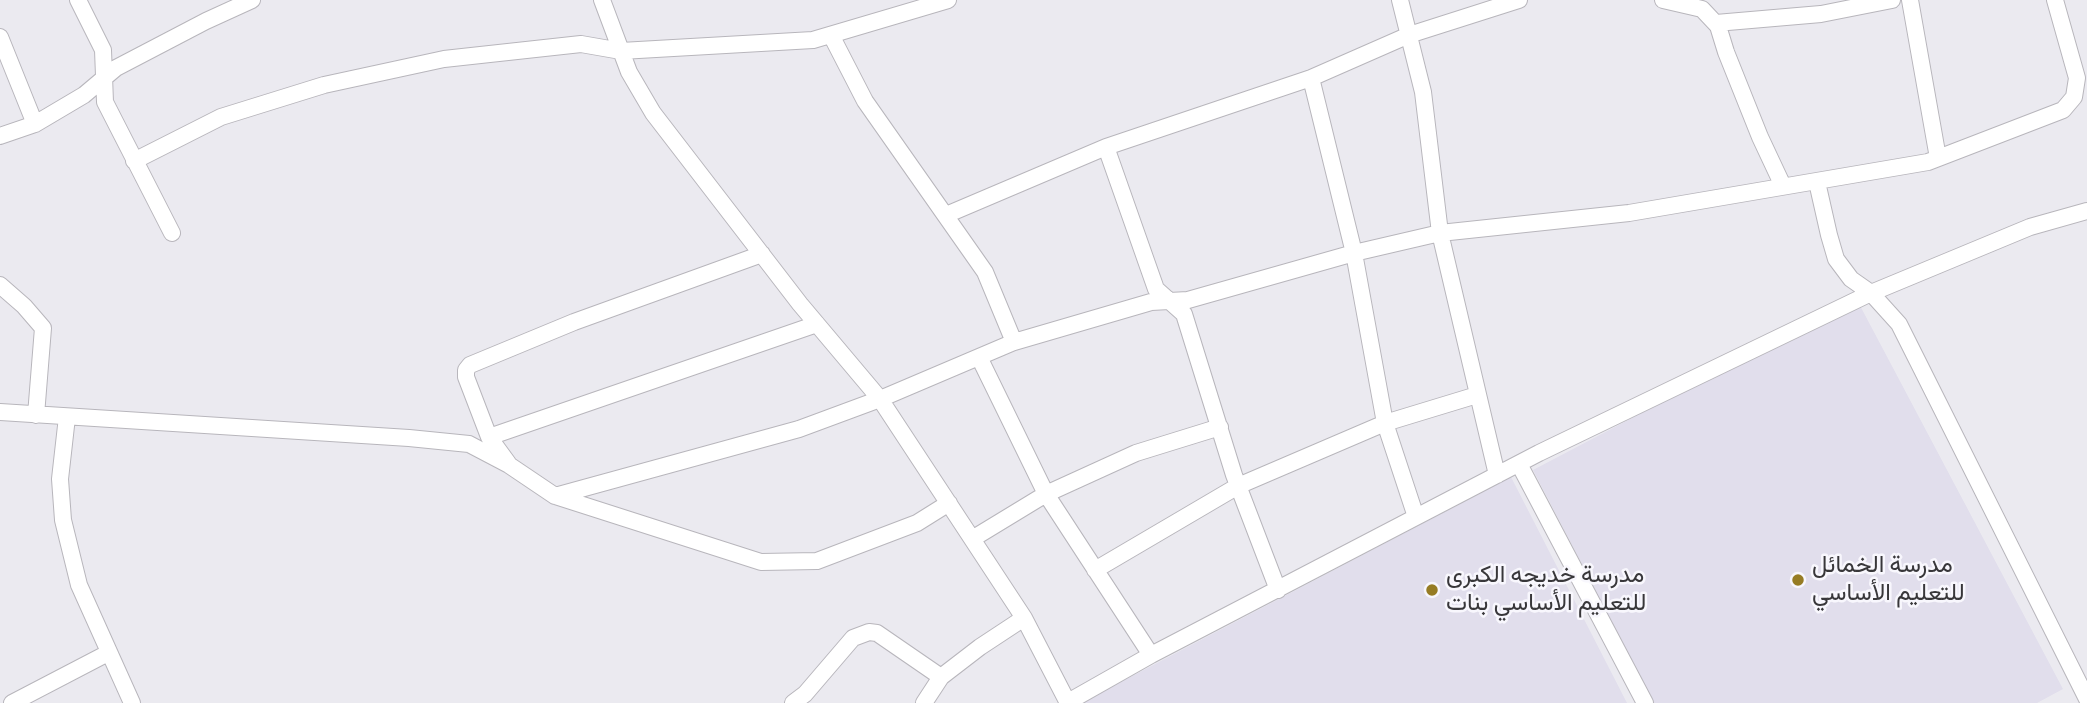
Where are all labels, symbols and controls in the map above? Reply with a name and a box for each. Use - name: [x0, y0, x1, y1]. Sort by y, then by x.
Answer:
- place label: مدرسة الخمائل للتعليم الأساسي: [1812, 552, 1965, 608]
- place label: مدرسة خديجه الكبرى للتعليم الأساسي بنات: [1446, 562, 1646, 618]
- marker: مدرسة الخمائل للتعليم الأساسي: [1790, 572, 1806, 588]
- marker: مدرسة خديجه الكبرى للتعليم الأساسي بنات: [1424, 582, 1440, 598]

